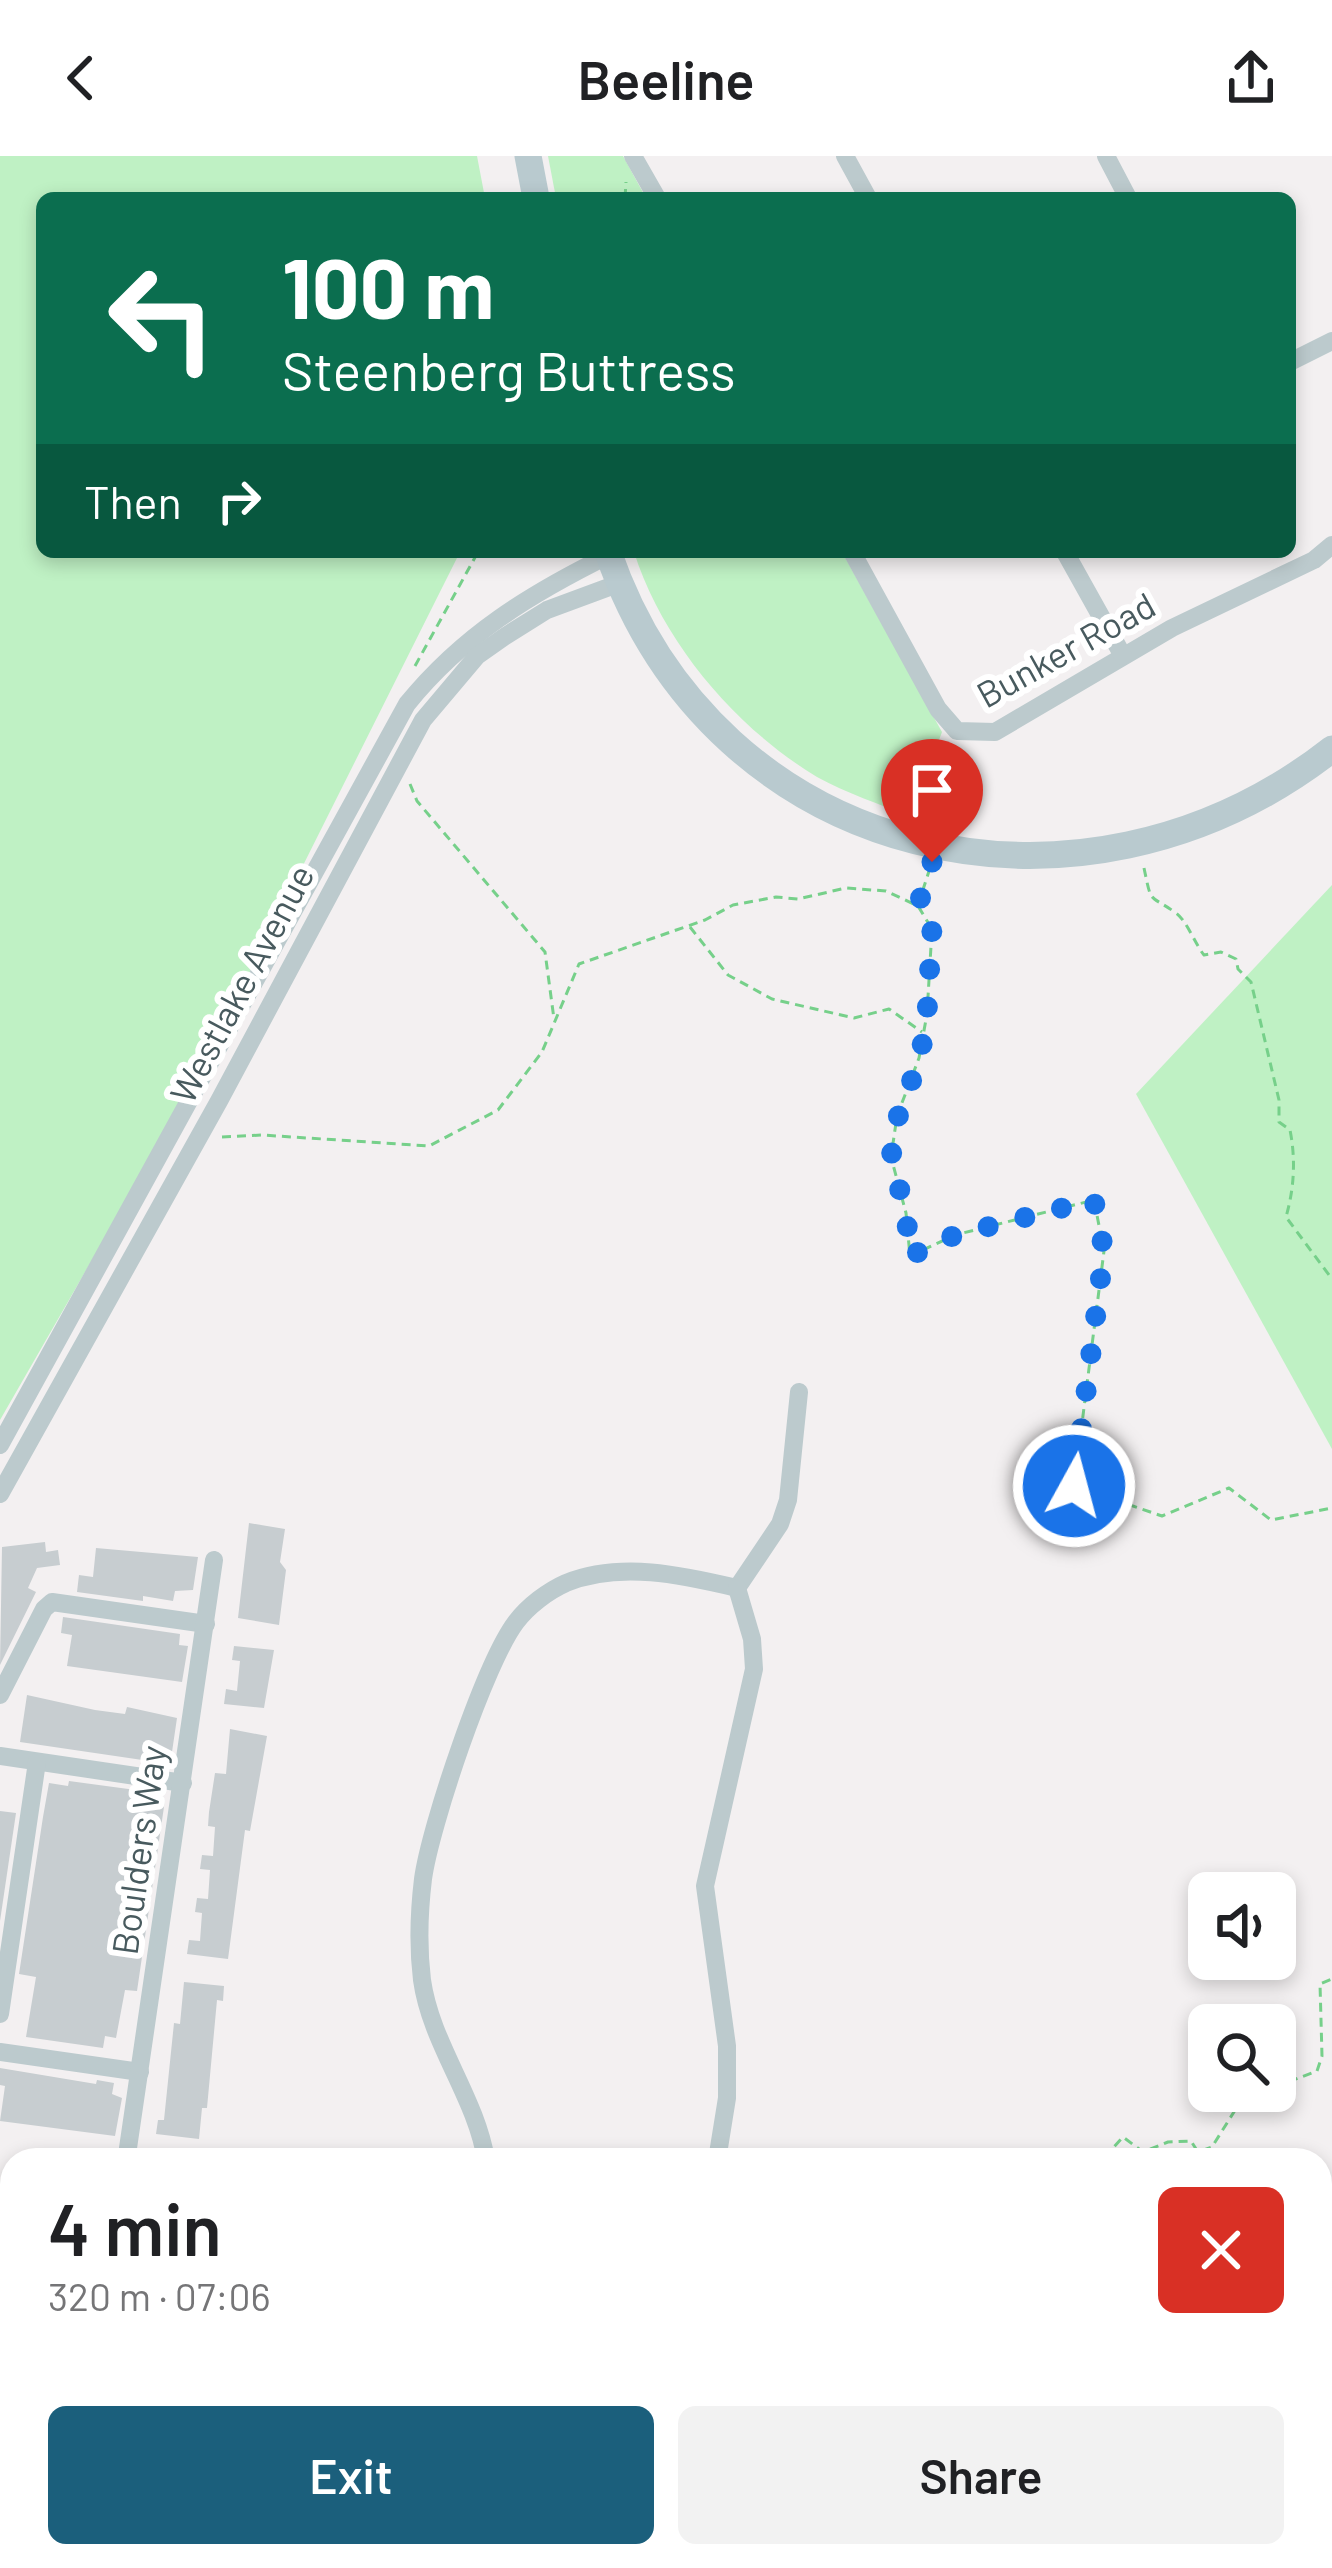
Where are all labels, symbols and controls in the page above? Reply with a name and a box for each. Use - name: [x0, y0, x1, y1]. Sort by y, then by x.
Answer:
- icon: back: [48, 45, 114, 111]
- icon: share: [1218, 45, 1284, 111]
- text: Beeline: [577, 46, 755, 111]
- text: 100 m: [282, 235, 494, 336]
- icon: left: [84, 240, 240, 396]
- text: Steenberg Buttress: [282, 337, 736, 402]
- icon: right: [206, 468, 272, 534]
- text: Then: [84, 474, 182, 528]
- street label: Bunker Road: [969, 582, 1162, 715]
- pin: [881, 739, 983, 862]
- icon: arrive: [899, 757, 965, 823]
- street label: Westlake Avenue: [160, 857, 322, 1110]
- position arrow: [1011, 1423, 1137, 1549]
- street label: Boulders Way: [102, 1742, 173, 1957]
- map controls: [1188, 1872, 1296, 2112]
- button: sound: [1188, 1872, 1296, 1980]
- button: search: [1188, 2004, 1296, 2112]
- text: 4 min: [48, 2184, 222, 2270]
- button: close: [1158, 2187, 1284, 2313]
- text: 320 m · 07:06: [48, 2272, 271, 2319]
- button: Exit: [48, 2406, 654, 2544]
- button: Share: [678, 2406, 1284, 2544]

